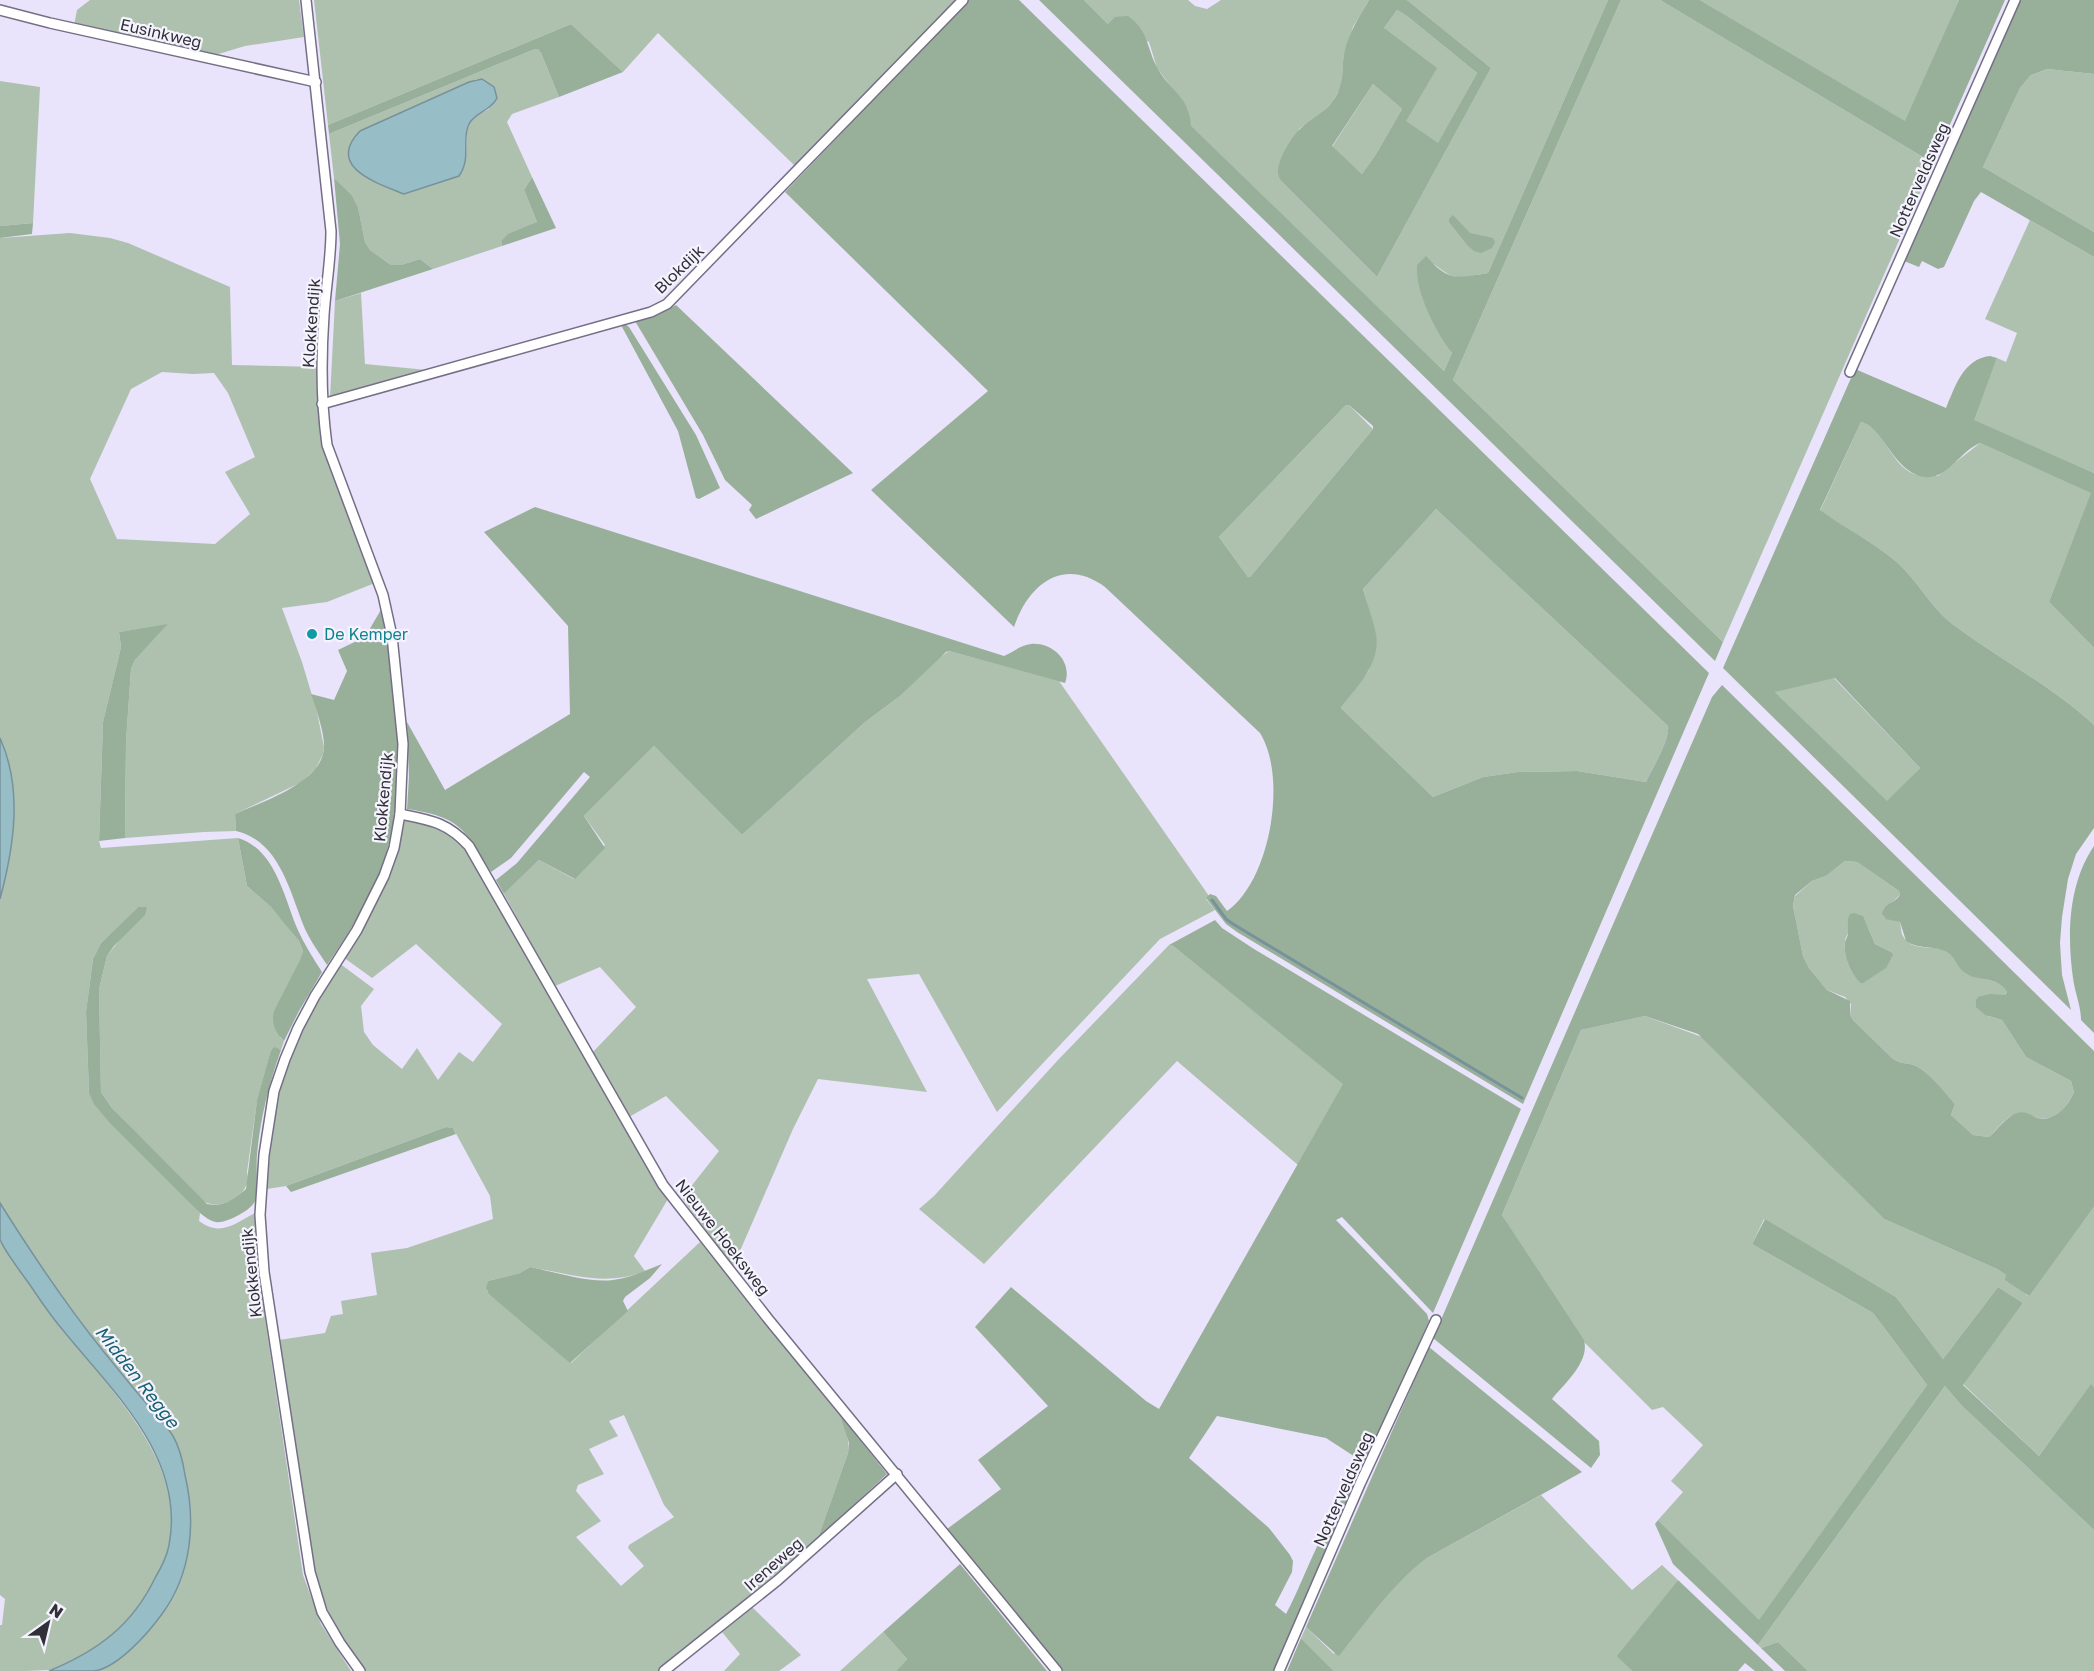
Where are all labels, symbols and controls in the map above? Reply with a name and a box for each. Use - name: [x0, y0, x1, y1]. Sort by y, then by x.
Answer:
- street label: Eusinkweg: [118, 14, 204, 52]
- street label: Notterveldsweg: [1885, 120, 1953, 240]
- street label: Blokdijk: [650, 240, 708, 298]
- street label: Klokkendijk: [298, 278, 324, 368]
- place label: De Kemper: [324, 624, 408, 644]
- marker: De Kemper: [305, 627, 319, 641]
- street label: Klokkendijk: [369, 751, 397, 843]
- street label: Nieuwe Hoeksweg: [671, 1175, 775, 1299]
- street label: Klokkendijk: [236, 1227, 266, 1319]
- water label: Midden Regge: [91, 1321, 185, 1433]
- street label: Notterveldsweg: [1309, 1429, 1377, 1549]
- street label: Ireneweg: [740, 1533, 806, 1595]
- north arrow: [18, 1593, 78, 1653]
- text: N: [46, 1599, 67, 1622]

